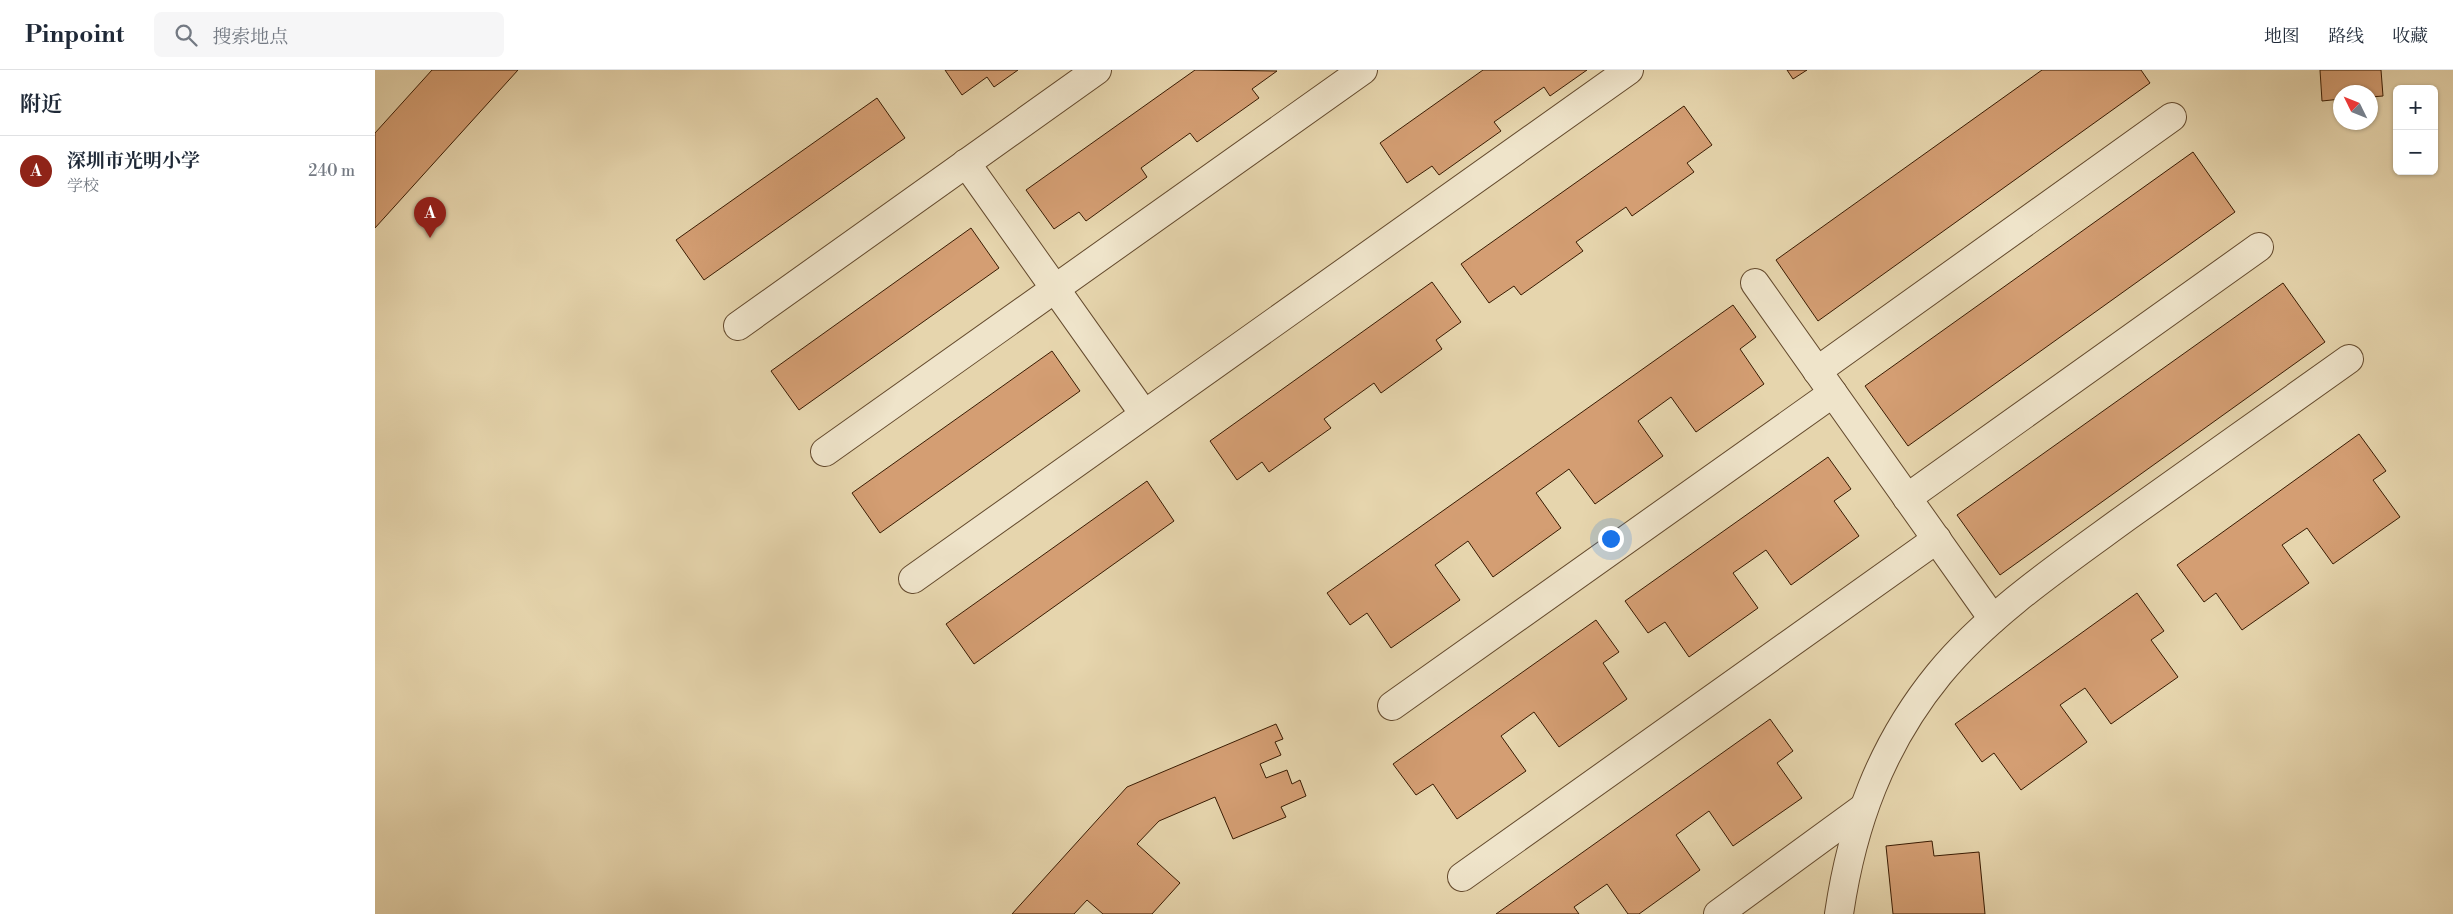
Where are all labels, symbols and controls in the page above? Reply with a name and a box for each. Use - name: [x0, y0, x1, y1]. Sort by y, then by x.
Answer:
- search box: [154, 12, 504, 57]
- text: Pinpoint: [25, 20, 124, 50]
- icon: search: [172, 21, 200, 49]
- text: 搜索地点: [212, 25, 288, 49]
- text: 地图: [2264, 25, 2300, 48]
- text: 路线: [2328, 25, 2364, 48]
- text: 收藏: [2392, 25, 2428, 48]
- north arrow: [2333, 85, 2378, 130]
- map controls: [2393, 85, 2438, 175]
- button: +: [2393, 85, 2438, 130]
- text: 附近: [20, 92, 62, 118]
- button: −: [2393, 130, 2438, 175]
- text: 深圳市光明小学: [67, 149, 200, 173]
- text: A: [30, 161, 42, 181]
- text: 240 m: [308, 161, 355, 181]
- text: 学校: [67, 176, 99, 196]
- pin: A: [414, 197, 446, 238]
- your location: [1598, 526, 1624, 552]

